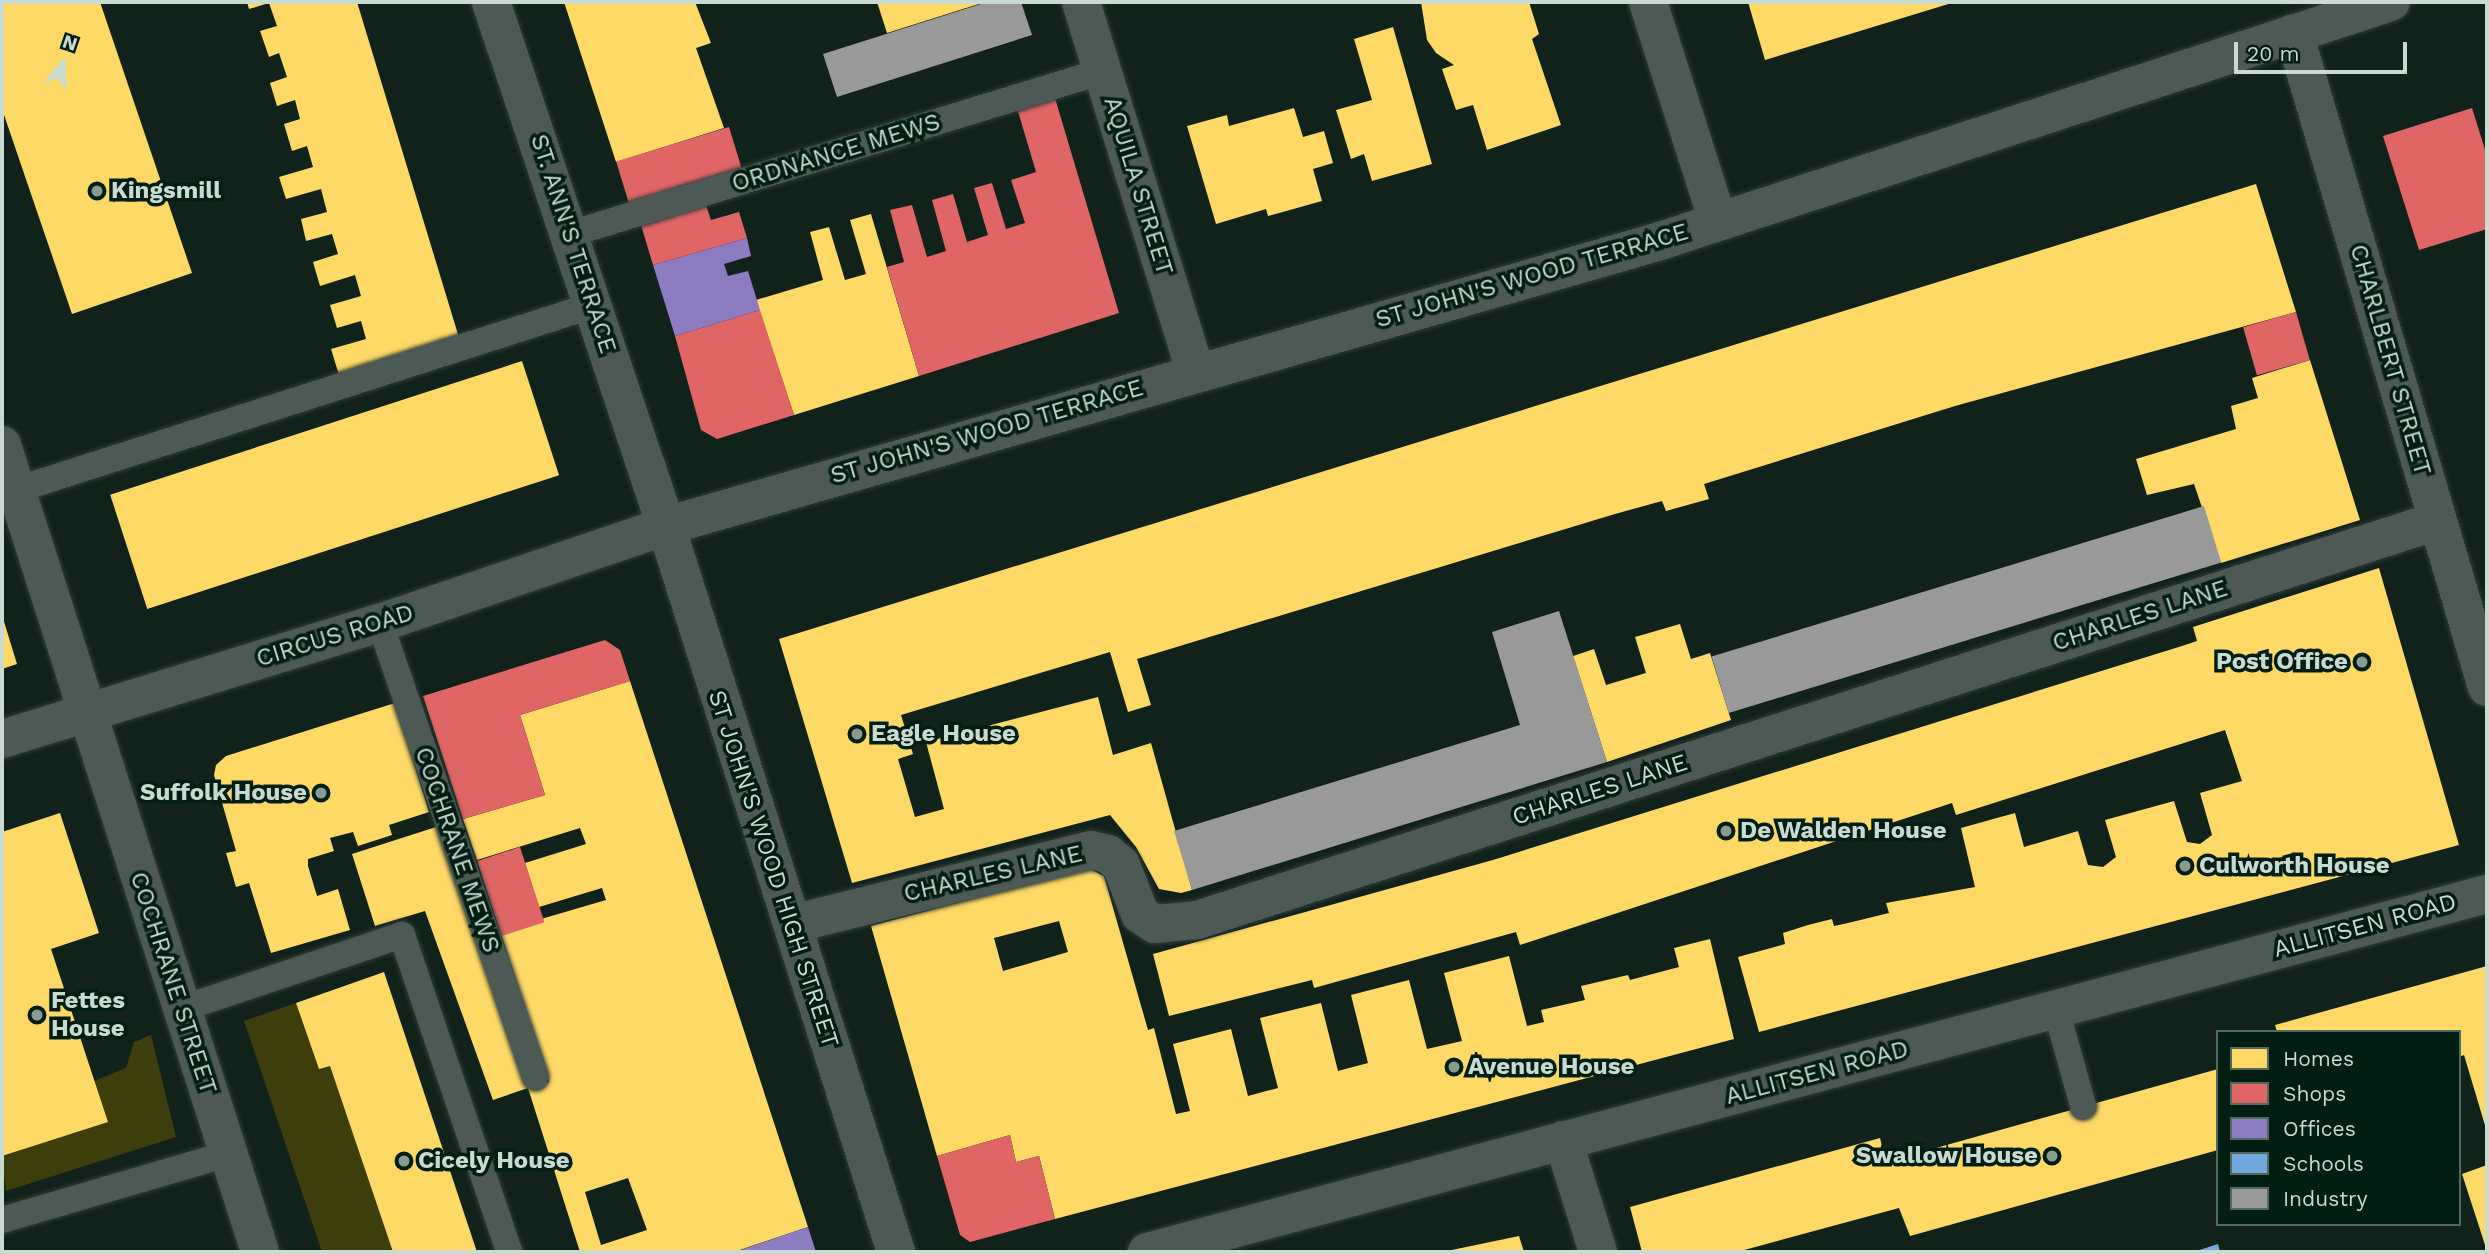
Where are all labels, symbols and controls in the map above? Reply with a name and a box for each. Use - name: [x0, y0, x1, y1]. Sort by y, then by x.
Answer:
- north arrow: [28, 28, 98, 98]
- scale bar: [2237, 28, 2410, 72]
- text: N: [60, 30, 80, 56]
- text: 20 m: [2247, 41, 2299, 66]
- street label: AQUILA STREET: [1097, 93, 1179, 279]
- street label: ORDNANCE MEWS: [728, 108, 944, 198]
- street label: ST. ANN'S TERRACE: [524, 130, 622, 358]
- place label: Kingsmill: [111, 177, 221, 205]
- marker: Kingsmill: [89, 183, 105, 199]
- street label: ST JOHN'S WOOD TERRACE: [1371, 217, 1693, 335]
- street label: CHARLBERT STREET: [2343, 241, 2437, 479]
- street label: ST JOHN'S WOOD TERRACE: [826, 373, 1148, 491]
- street label: CHARLES LANE: [2049, 574, 2231, 658]
- street label: CIRCUS ROAD: [253, 598, 417, 674]
- place label: Post Office: [2216, 648, 2348, 676]
- marker: Post Office: [2354, 654, 2370, 670]
- street label: ST JOHN'S WOOD HIGH STREET: [701, 686, 845, 1052]
- place label: Eagle House: [871, 720, 1016, 748]
- marker: Eagle House: [849, 726, 865, 742]
- street label: COCHRANE MEWS: [408, 743, 506, 957]
- street label: CHARLES LANE: [1509, 748, 1691, 832]
- place label: Suffolk House: [140, 779, 307, 807]
- marker: Suffolk House: [313, 785, 329, 801]
- place label: De Walden House: [1740, 817, 1947, 845]
- marker: De Walden House: [1718, 823, 1734, 839]
- street label: CHARLES LANE: [901, 839, 1085, 909]
- place label: Culworth House: [2199, 852, 2390, 880]
- marker: Culworth House: [2177, 858, 2193, 874]
- street label: COCHRANE STREET: [124, 868, 222, 1098]
- street label: ALLITSEN ROAD: [2270, 888, 2460, 964]
- place label: Fettes House: [51, 987, 125, 1043]
- marker: Fettes House: [29, 1007, 45, 1023]
- legend: [2216, 1030, 2461, 1226]
- street label: ALLITSEN ROAD: [1722, 1035, 1912, 1111]
- text: Homes: [2283, 1046, 2354, 1071]
- place label: Avenue House: [1468, 1053, 1634, 1081]
- marker: Avenue House: [1446, 1059, 1462, 1075]
- text: Shops: [2283, 1081, 2346, 1106]
- text: Offices: [2283, 1116, 2356, 1141]
- place label: Swallow House: [1855, 1142, 2038, 1170]
- place label: Cicely House: [418, 1147, 570, 1175]
- marker: Swallow House: [2044, 1148, 2060, 1164]
- text: Schools: [2283, 1151, 2364, 1176]
- marker: Cicely House: [396, 1153, 412, 1169]
- text: Industry: [2283, 1186, 2368, 1211]

